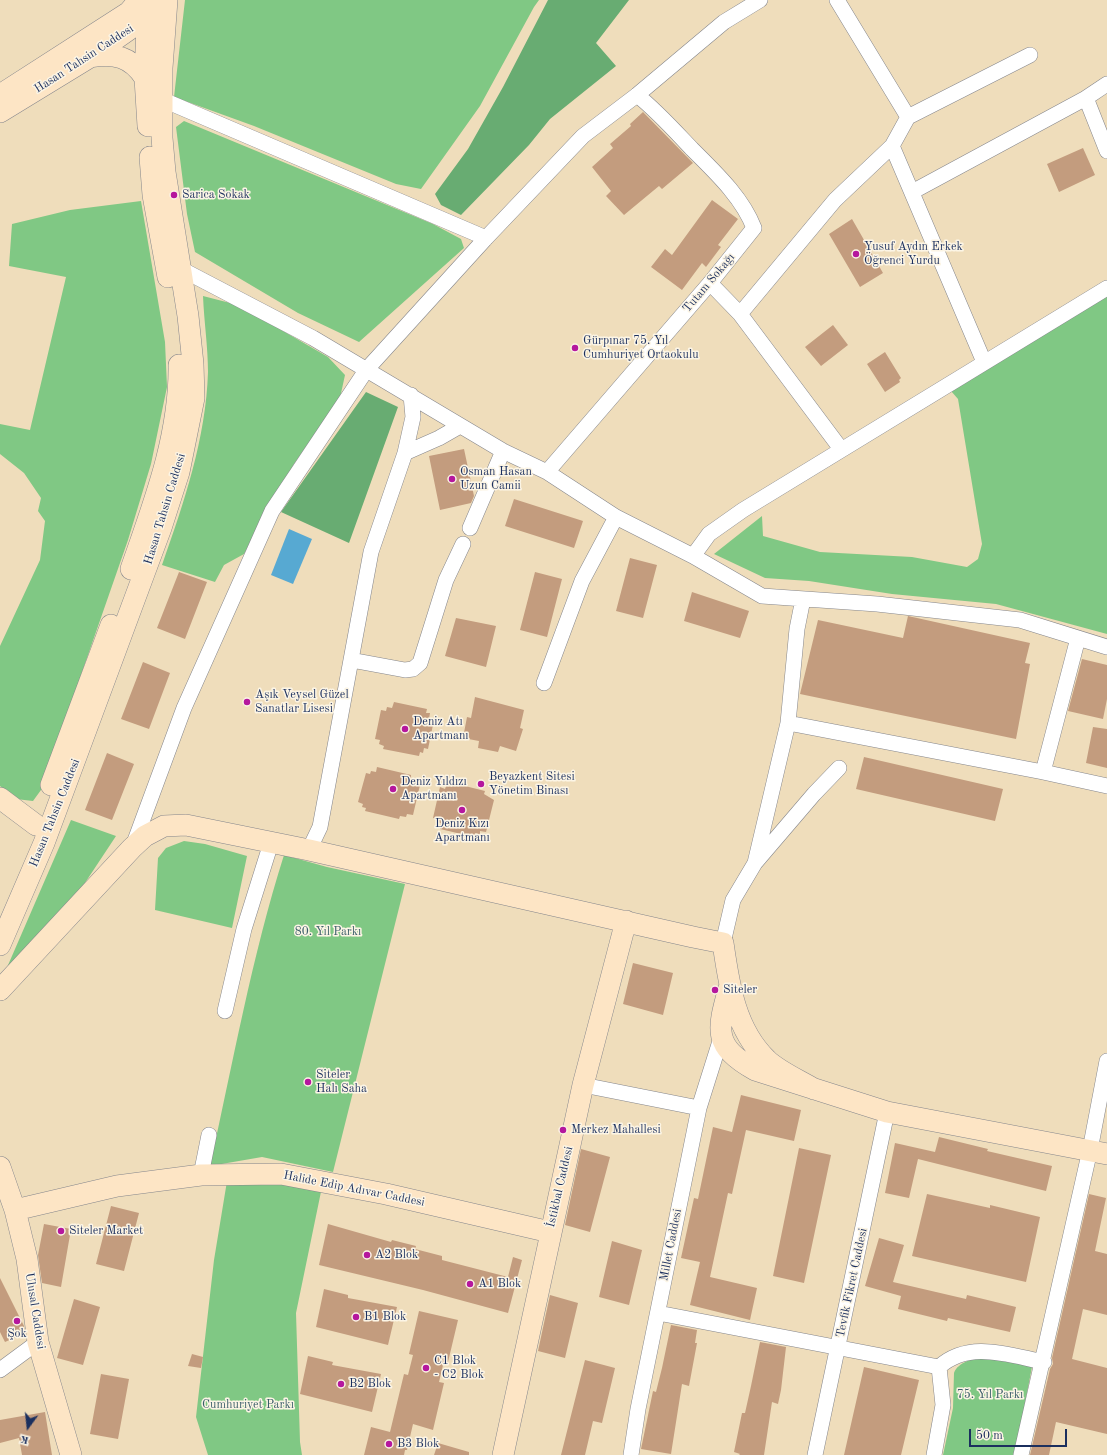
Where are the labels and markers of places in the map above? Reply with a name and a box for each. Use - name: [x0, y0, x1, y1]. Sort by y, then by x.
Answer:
- place label: Sarica Sokak: [182, 188, 250, 202]
- marker: Sarica Sokak: [169, 190, 179, 200]
- place label: Yusuf Aydın Erkek Öğrenci Yurdu: [864, 240, 963, 268]
- marker: Yusuf Aydın Erkek Öğrenci Yurdu: [851, 249, 861, 259]
- place label: Gürpınar 75. Yıl Cumhuriyet Ortaokulu: [583, 334, 699, 362]
- marker: Gürpınar 75. Yıl Cumhuriyet Ortaokulu: [570, 343, 580, 353]
- place label: Osman Hasan Uzun Camii: [460, 465, 532, 493]
- marker: Osman Hasan Uzun Camii: [447, 474, 457, 484]
- place label: Aşık Veysel Güzel Sanatlar Lisesi: [255, 688, 349, 716]
- marker: Aşık Veysel Güzel Sanatlar Lisesi: [242, 697, 252, 707]
- place label: Deniz Atı Apartmanı: [413, 715, 469, 743]
- marker: Deniz Atı Apartmanı: [400, 724, 410, 734]
- place label: Beyazkent Sitesi Yönetim Binası: [489, 770, 575, 798]
- place label: Deniz Yıldızı Apartmanı: [401, 775, 467, 803]
- marker: Beyazkent Sitesi Yönetim Binası: [476, 779, 486, 789]
- marker: Deniz Yıldızı Apartmanı: [388, 784, 398, 794]
- marker: Deniz Kızı Apartmanı: [457, 805, 467, 815]
- place label: Deniz Kızı Apartmanı: [434, 817, 490, 845]
- place label: Siteler: [723, 983, 757, 997]
- marker: Siteler: [710, 985, 720, 995]
- place label: Siteler Halı Saha: [316, 1068, 367, 1096]
- marker: Siteler Halı Saha: [303, 1077, 313, 1087]
- place label: Merkez Mahallesi: [571, 1123, 661, 1137]
- marker: Merkez Mahallesi: [558, 1125, 568, 1135]
- place label: Siteler Market: [69, 1224, 143, 1238]
- marker: Siteler Market: [56, 1226, 66, 1236]
- place label: A2 Blok: [375, 1248, 418, 1262]
- marker: A2 Blok: [362, 1250, 372, 1260]
- place label: A1 Blok: [478, 1277, 521, 1291]
- marker: A1 Blok: [465, 1279, 475, 1289]
- place label: B1 Blok: [364, 1310, 406, 1324]
- marker: B1 Blok: [351, 1312, 361, 1322]
- marker: Şok: [12, 1316, 22, 1326]
- place label: Şok: [7, 1327, 27, 1341]
- place label: C1 Blok - C2 Blok: [434, 1354, 484, 1382]
- marker: C1 Blok - C2 Blok: [421, 1363, 431, 1373]
- place label: B2 Blok: [349, 1377, 391, 1391]
- marker: B2 Blok: [336, 1379, 346, 1389]
- place label: B3 Blok: [397, 1437, 439, 1451]
- marker: B3 Blok: [384, 1439, 394, 1449]

